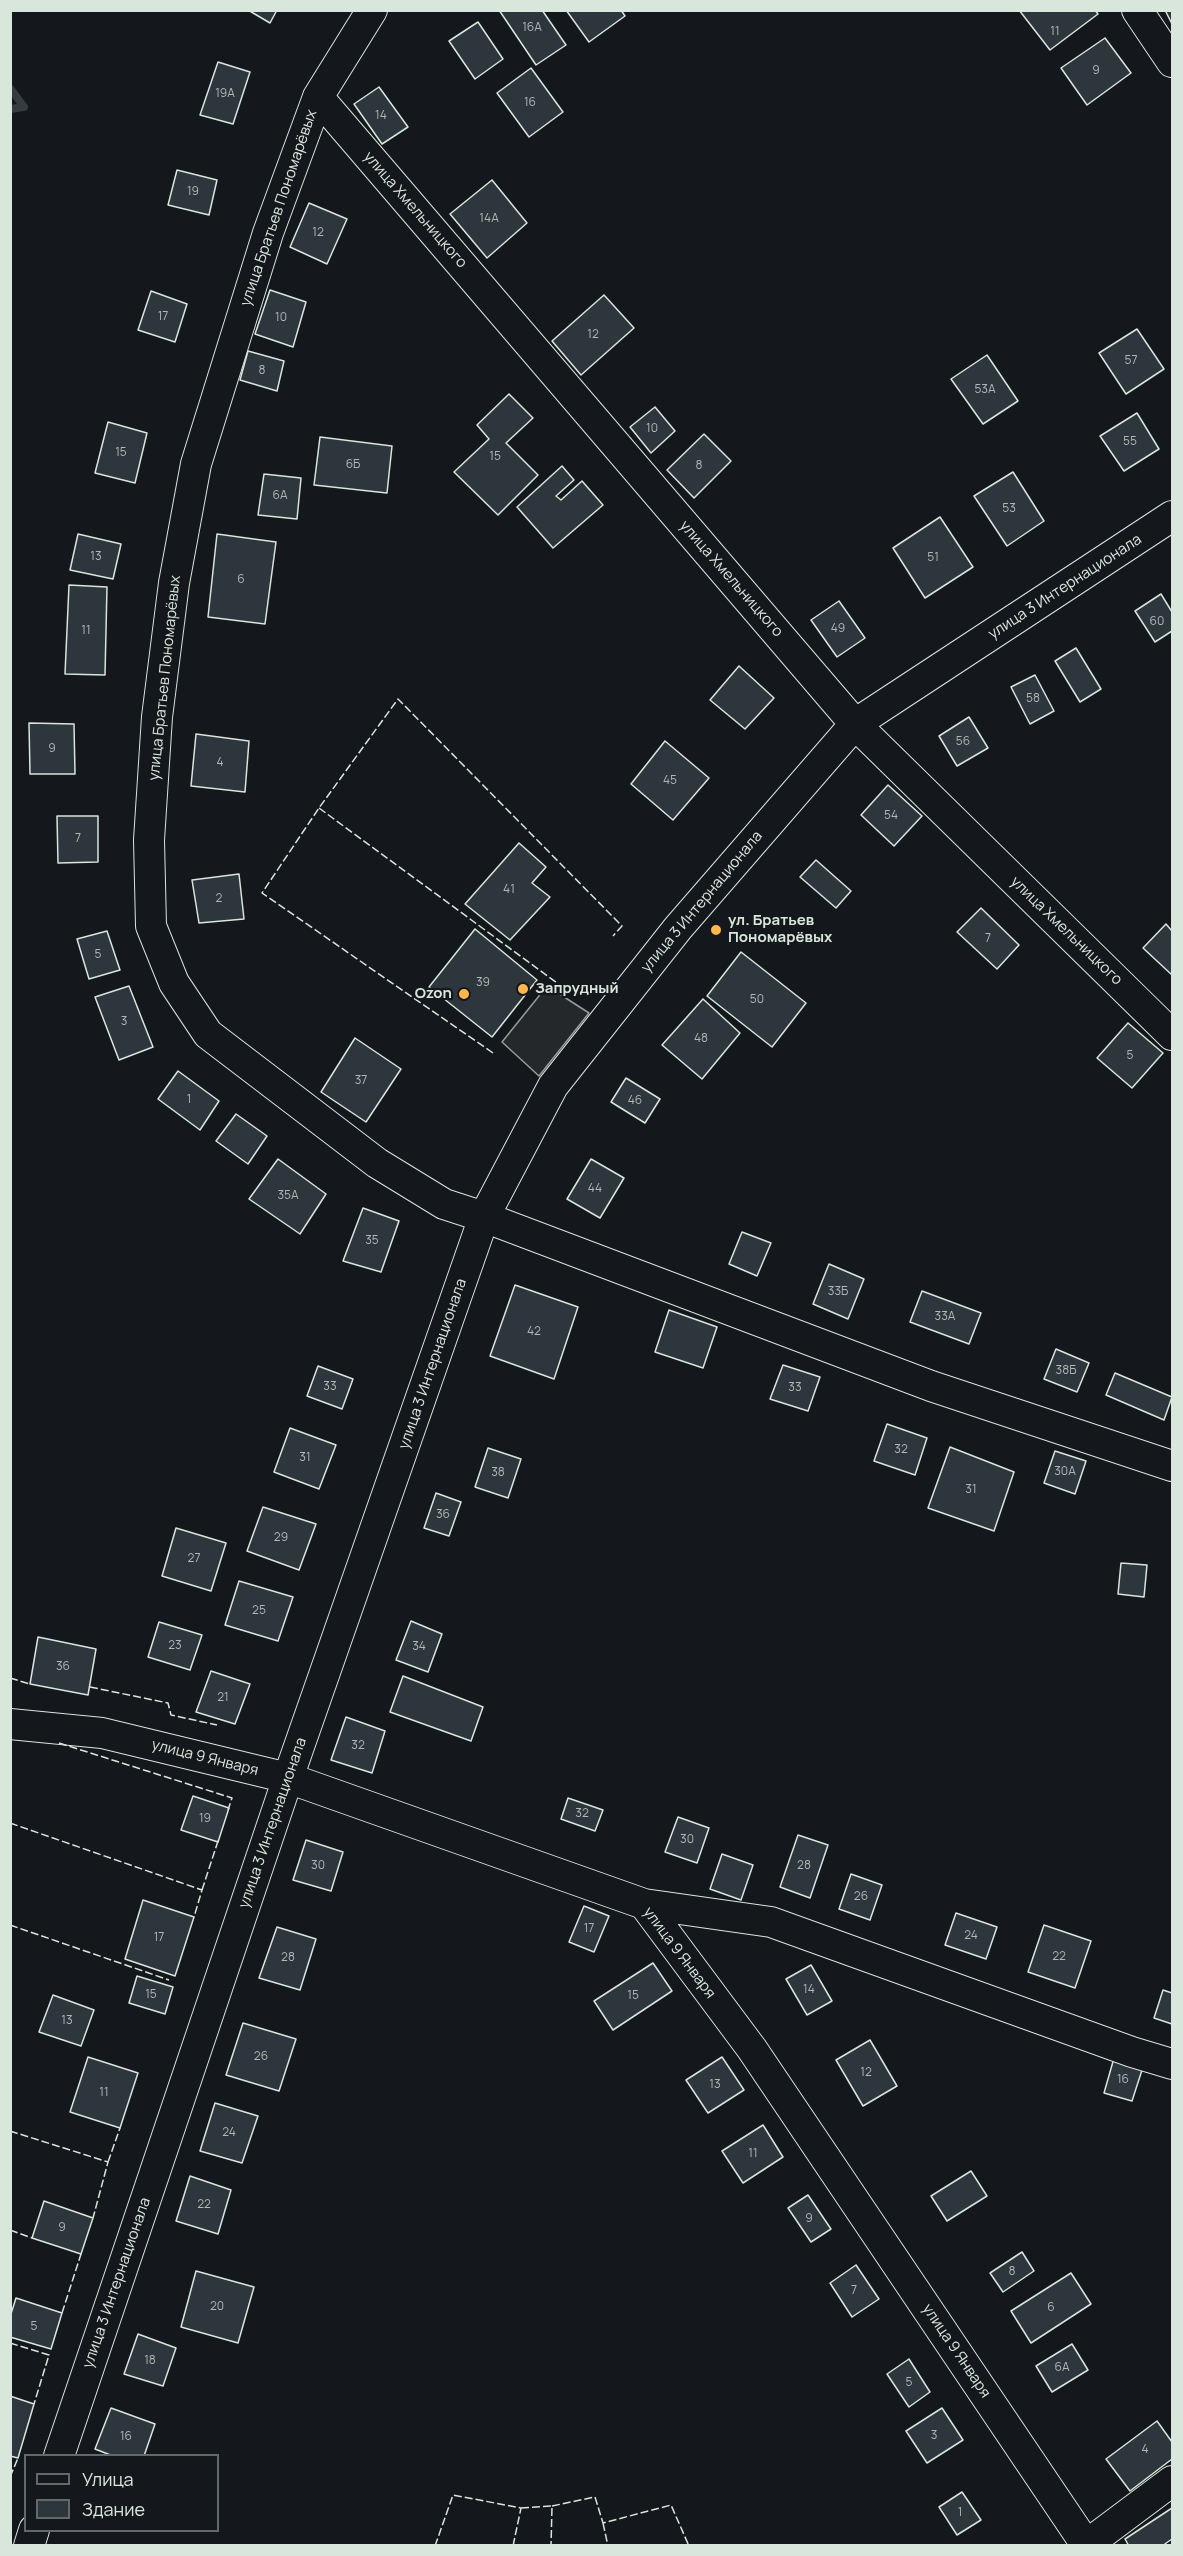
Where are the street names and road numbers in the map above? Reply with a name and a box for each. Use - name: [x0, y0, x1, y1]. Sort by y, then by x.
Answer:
- street label: улица Братьев Пономарёвых: [237, 107, 321, 309]
- street label: улица Хмельницкого: [359, 148, 471, 272]
- street label: улица Хмельницкого: [675, 517, 787, 641]
- street label: улица 3 Интернационала: [985, 531, 1145, 643]
- street label: улица Братьев Пономарёвых: [145, 574, 185, 782]
- street label: улица 3 Интернационала: [638, 828, 766, 976]
- street label: улица Хмельницкого: [1006, 873, 1126, 989]
- street label: улица 3 Интернационала: [395, 1276, 471, 1452]
- street label: улица 3 Интернационала: [235, 1735, 311, 1911]
- street label: улица 9 Января: [150, 1736, 260, 1780]
- street label: улица 9 Января: [639, 1904, 719, 2002]
- street label: улица 3 Интернационала: [79, 2195, 155, 2371]
- street label: улица 9 Января: [918, 2301, 994, 2401]

